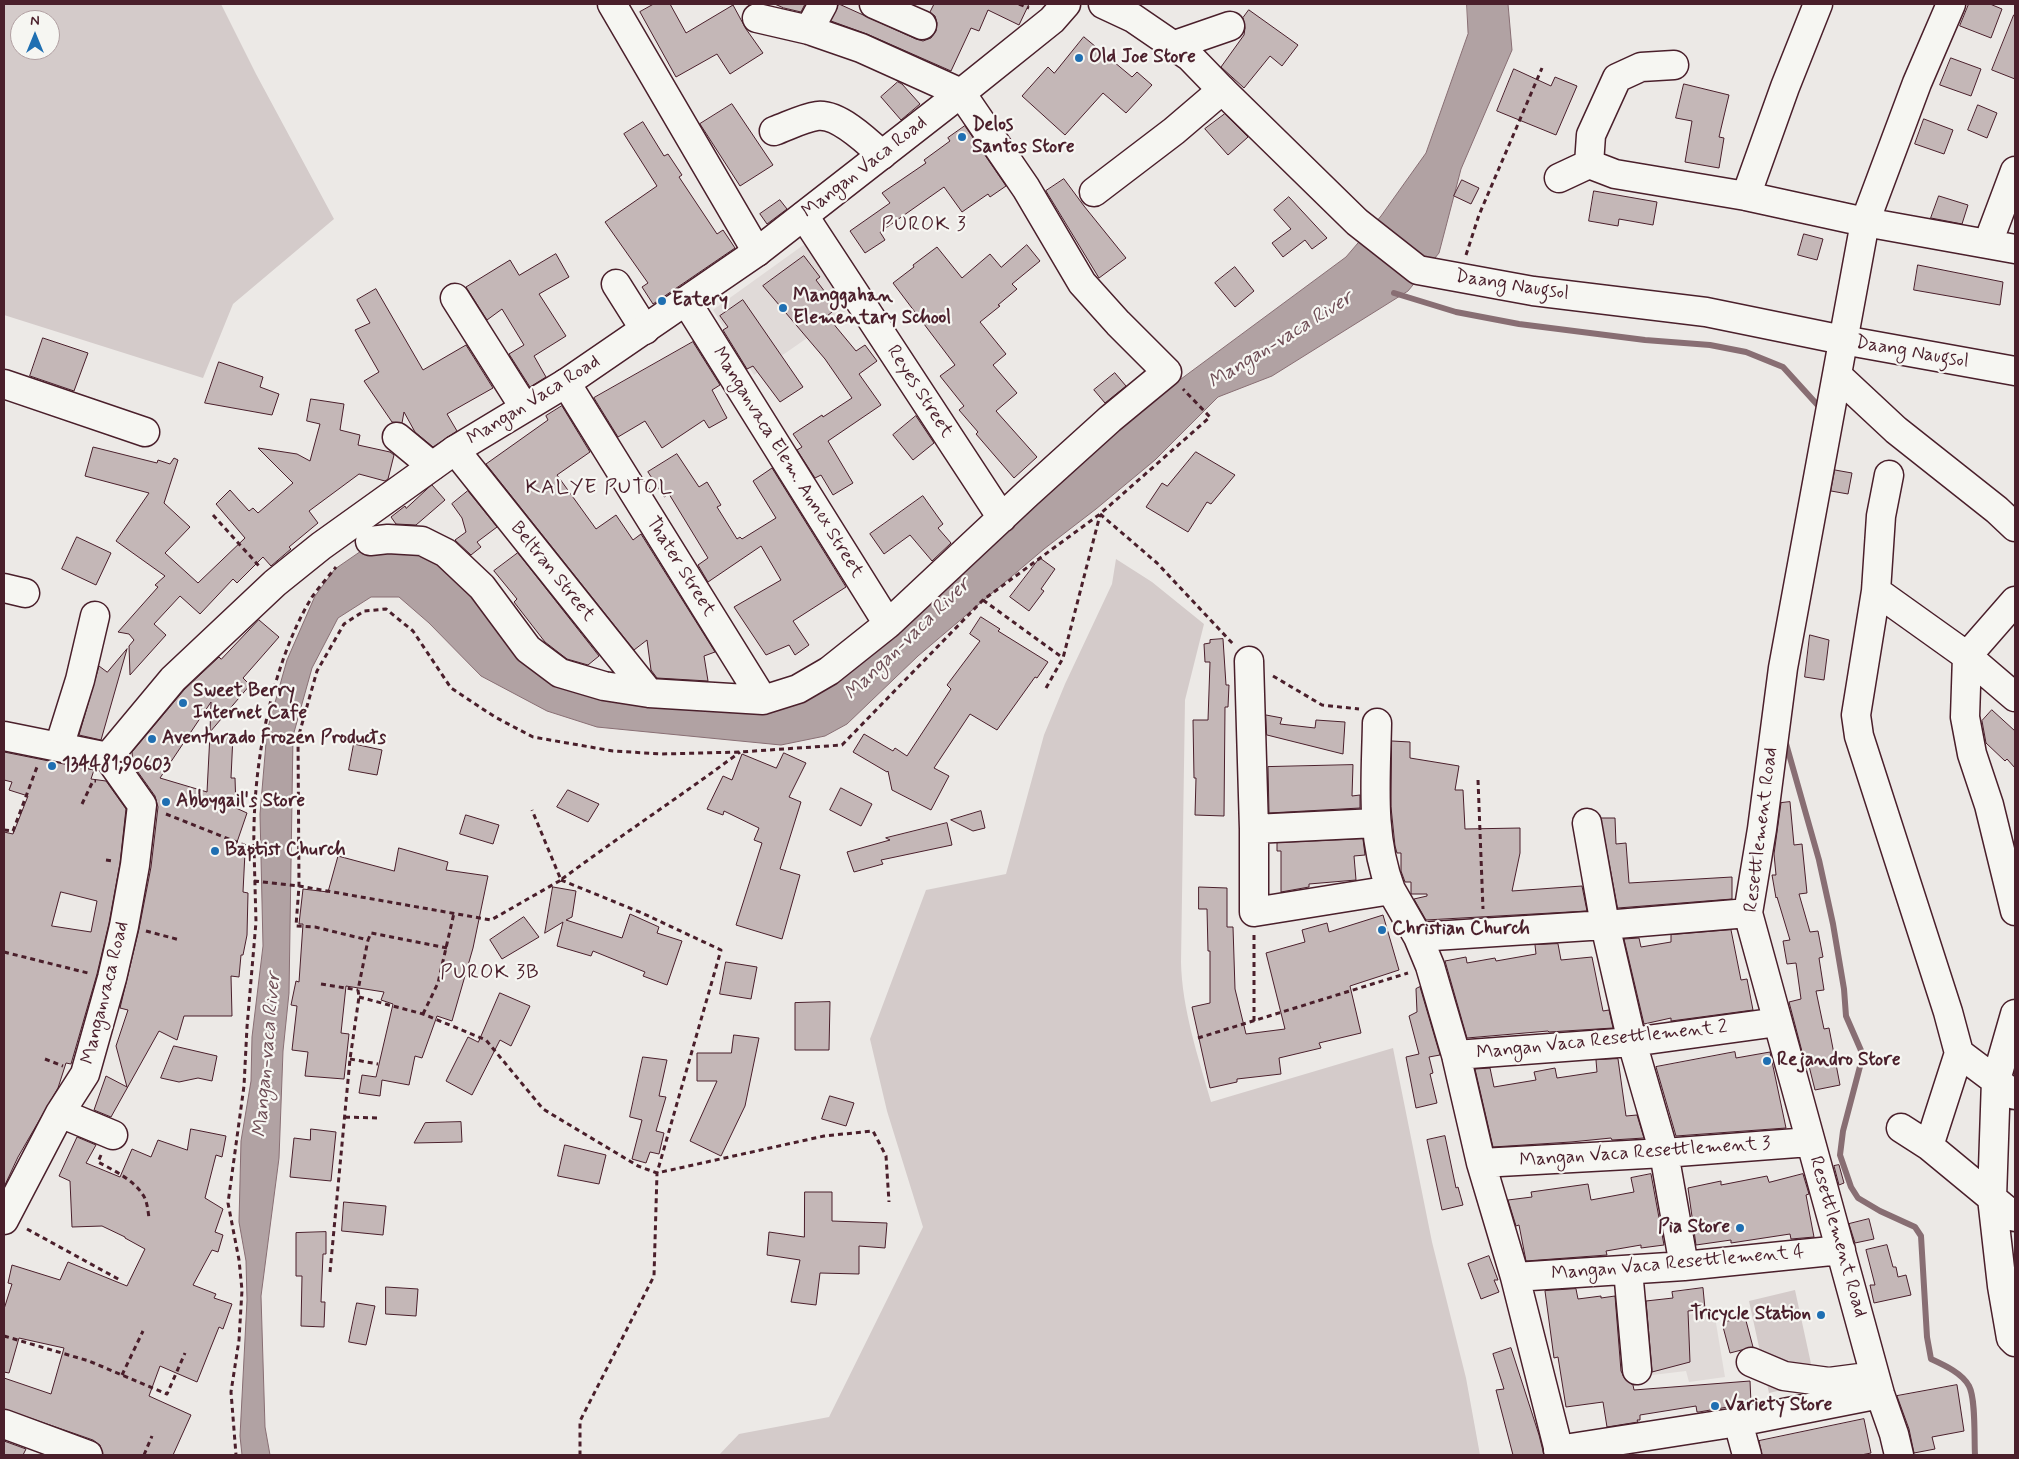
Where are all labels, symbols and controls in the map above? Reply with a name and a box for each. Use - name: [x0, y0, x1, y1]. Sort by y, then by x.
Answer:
- north arrow: [10, 10, 60, 60]
- text: N: [30, 12, 40, 30]
- place label: Old Joe Store: [1089, 47, 1196, 69]
- marker: Old Joe Store: [1073, 52, 1085, 64]
- street label: Mangan Vaca Road: [798, 112, 932, 224]
- place label: Delos Santos Store: [972, 115, 1075, 159]
- marker: Delos Santos Store: [956, 131, 968, 143]
- district label: PUROK 3: [882, 214, 966, 238]
- street label: Daang Naugsol: [1454, 266, 1570, 306]
- place label: Manggahan Elementary School: [793, 286, 951, 330]
- water label: Mangan-vaca River: [1204, 287, 1358, 395]
- place label: Eatery: [672, 290, 728, 312]
- marker: Eatery: [656, 295, 668, 307]
- marker: Manggahan Elementary School: [777, 302, 789, 314]
- street label: Daang Naugsol: [1854, 332, 1970, 374]
- street label: Reyes Street: [881, 341, 957, 443]
- street label: Manganvaca Elem. Annex Street: [706, 343, 868, 583]
- street label: Mangan Vaca Road: [463, 351, 605, 451]
- district label: KALYE PUTOL: [523, 476, 675, 502]
- street label: Thater Street: [640, 513, 720, 621]
- street label: Beltran Street: [505, 517, 599, 627]
- water label: Mangan-vaca River: [840, 574, 976, 706]
- place label: Sweet Berry Internet Cafe: [193, 681, 307, 725]
- marker: Sweet Berry Internet Cafe: [177, 697, 189, 709]
- place label: Aventurado Frozen Products: [162, 728, 386, 750]
- marker: Aventurado Frozen Products: [146, 733, 158, 745]
- street label: Resettlement Road: [1741, 746, 1783, 914]
- place label: 134481;90603: [62, 755, 171, 777]
- marker: 134481;90603: [46, 760, 58, 772]
- place label: Abbygail's Store: [176, 791, 305, 813]
- marker: Abbygail's Store: [160, 796, 172, 808]
- place label: Baptist Church: [225, 840, 346, 862]
- marker: Baptist Church: [209, 845, 221, 857]
- street label: Manganvaca Road: [77, 919, 135, 1067]
- place label: Christian Church: [1392, 919, 1530, 941]
- marker: Christian Church: [1376, 924, 1388, 936]
- district label: PUROK 3B: [441, 962, 539, 986]
- water label: Mangan-vaca River: [249, 971, 287, 1139]
- street label: Mangan Vaca Resettlement 2: [1475, 1016, 1729, 1066]
- place label: Rejandro Store: [1777, 1050, 1901, 1072]
- marker: Rejandro Store: [1761, 1055, 1773, 1067]
- street label: Mangan Vaca Resettlement 3: [1519, 1133, 1771, 1173]
- street label: Resettlement Road: [1803, 1154, 1871, 1320]
- place label: Pia Store: [1658, 1217, 1730, 1239]
- marker: Pia Store: [1734, 1222, 1746, 1234]
- street label: Mangan Vaca Resettlement 4: [1550, 1242, 1806, 1286]
- place label: Tricycle Station: [1691, 1304, 1811, 1326]
- marker: Tricycle Station: [1815, 1309, 1827, 1321]
- place label: Variety Store: [1725, 1395, 1832, 1417]
- marker: Variety Store: [1709, 1400, 1721, 1412]

